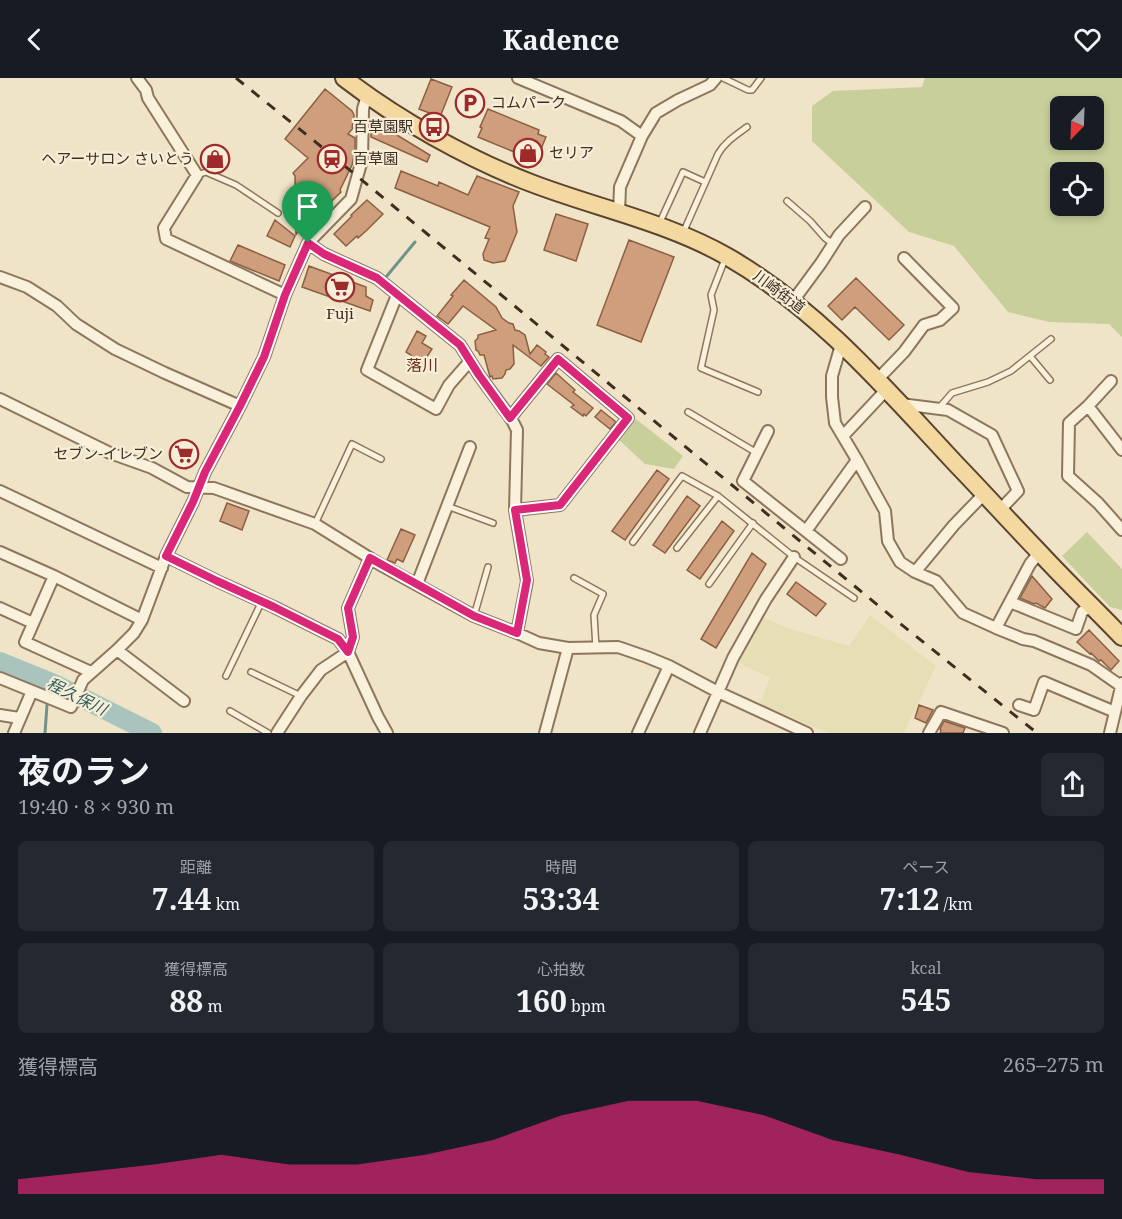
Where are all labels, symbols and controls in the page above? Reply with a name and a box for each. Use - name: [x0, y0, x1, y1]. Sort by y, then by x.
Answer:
- text: Kadence: [503, 21, 619, 58]
- icon: back: [18, 23, 51, 56]
- icon: heart: [1071, 23, 1104, 56]
- parking icon: コムパーク: [454, 87, 486, 119]
- place label: コムパーク: [491, 92, 566, 112]
- north arrow: [1050, 96, 1104, 150]
- map controls: [1050, 96, 1104, 216]
- bus stop icon: 百草園駅: [418, 111, 450, 143]
- place label: 百草園駅: [353, 116, 413, 136]
- shop icon: セリア: [512, 137, 544, 169]
- place label: セリア: [549, 142, 594, 162]
- shop icon: ヘアーサロン さいとう: [199, 143, 231, 175]
- station icon: 百草園: [316, 143, 348, 175]
- place label: ヘアーサロン さいとう: [41, 148, 194, 168]
- place label: 百草園: [353, 148, 398, 168]
- button: locate: [1050, 162, 1104, 216]
- pin: [282, 181, 333, 243]
- icon: arrive: [291, 190, 324, 223]
- street label: 川崎街道: [750, 265, 810, 317]
- supermarket icon: Fuji: [324, 271, 356, 303]
- place label: Fuji: [326, 303, 354, 323]
- district label: 落川: [406, 354, 438, 376]
- supermarket icon: セブン-イレブン: [168, 438, 200, 470]
- place label: セブン-イレブン: [53, 443, 163, 463]
- water label: 程久保川: [43, 672, 112, 721]
- text: 夜のラン: [18, 748, 150, 793]
- button: share: [1041, 753, 1104, 816]
- text: 19:40 · 8 × 930 m: [18, 793, 174, 820]
- text: 距離: [180, 856, 212, 878]
- text: 時間: [545, 856, 577, 878]
- text: ペース: [902, 856, 950, 878]
- text: 7.44: [152, 878, 212, 919]
- text: 53:34: [523, 878, 599, 919]
- text: 7:12: [879, 878, 939, 919]
- text: km: [212, 893, 240, 915]
- text: /km: [939, 893, 973, 915]
- text: kcal: [911, 957, 941, 979]
- text: 獲得標高: [164, 958, 228, 980]
- text: 心拍数: [537, 958, 585, 980]
- text: 545: [901, 979, 951, 1020]
- text: 88: [169, 980, 203, 1021]
- text: 160: [516, 980, 567, 1021]
- text: m: [203, 995, 223, 1017]
- text: bpm: [567, 995, 606, 1017]
- text: 265–275 m: [1003, 1051, 1104, 1078]
- text: 獲得標高: [18, 1053, 98, 1080]

